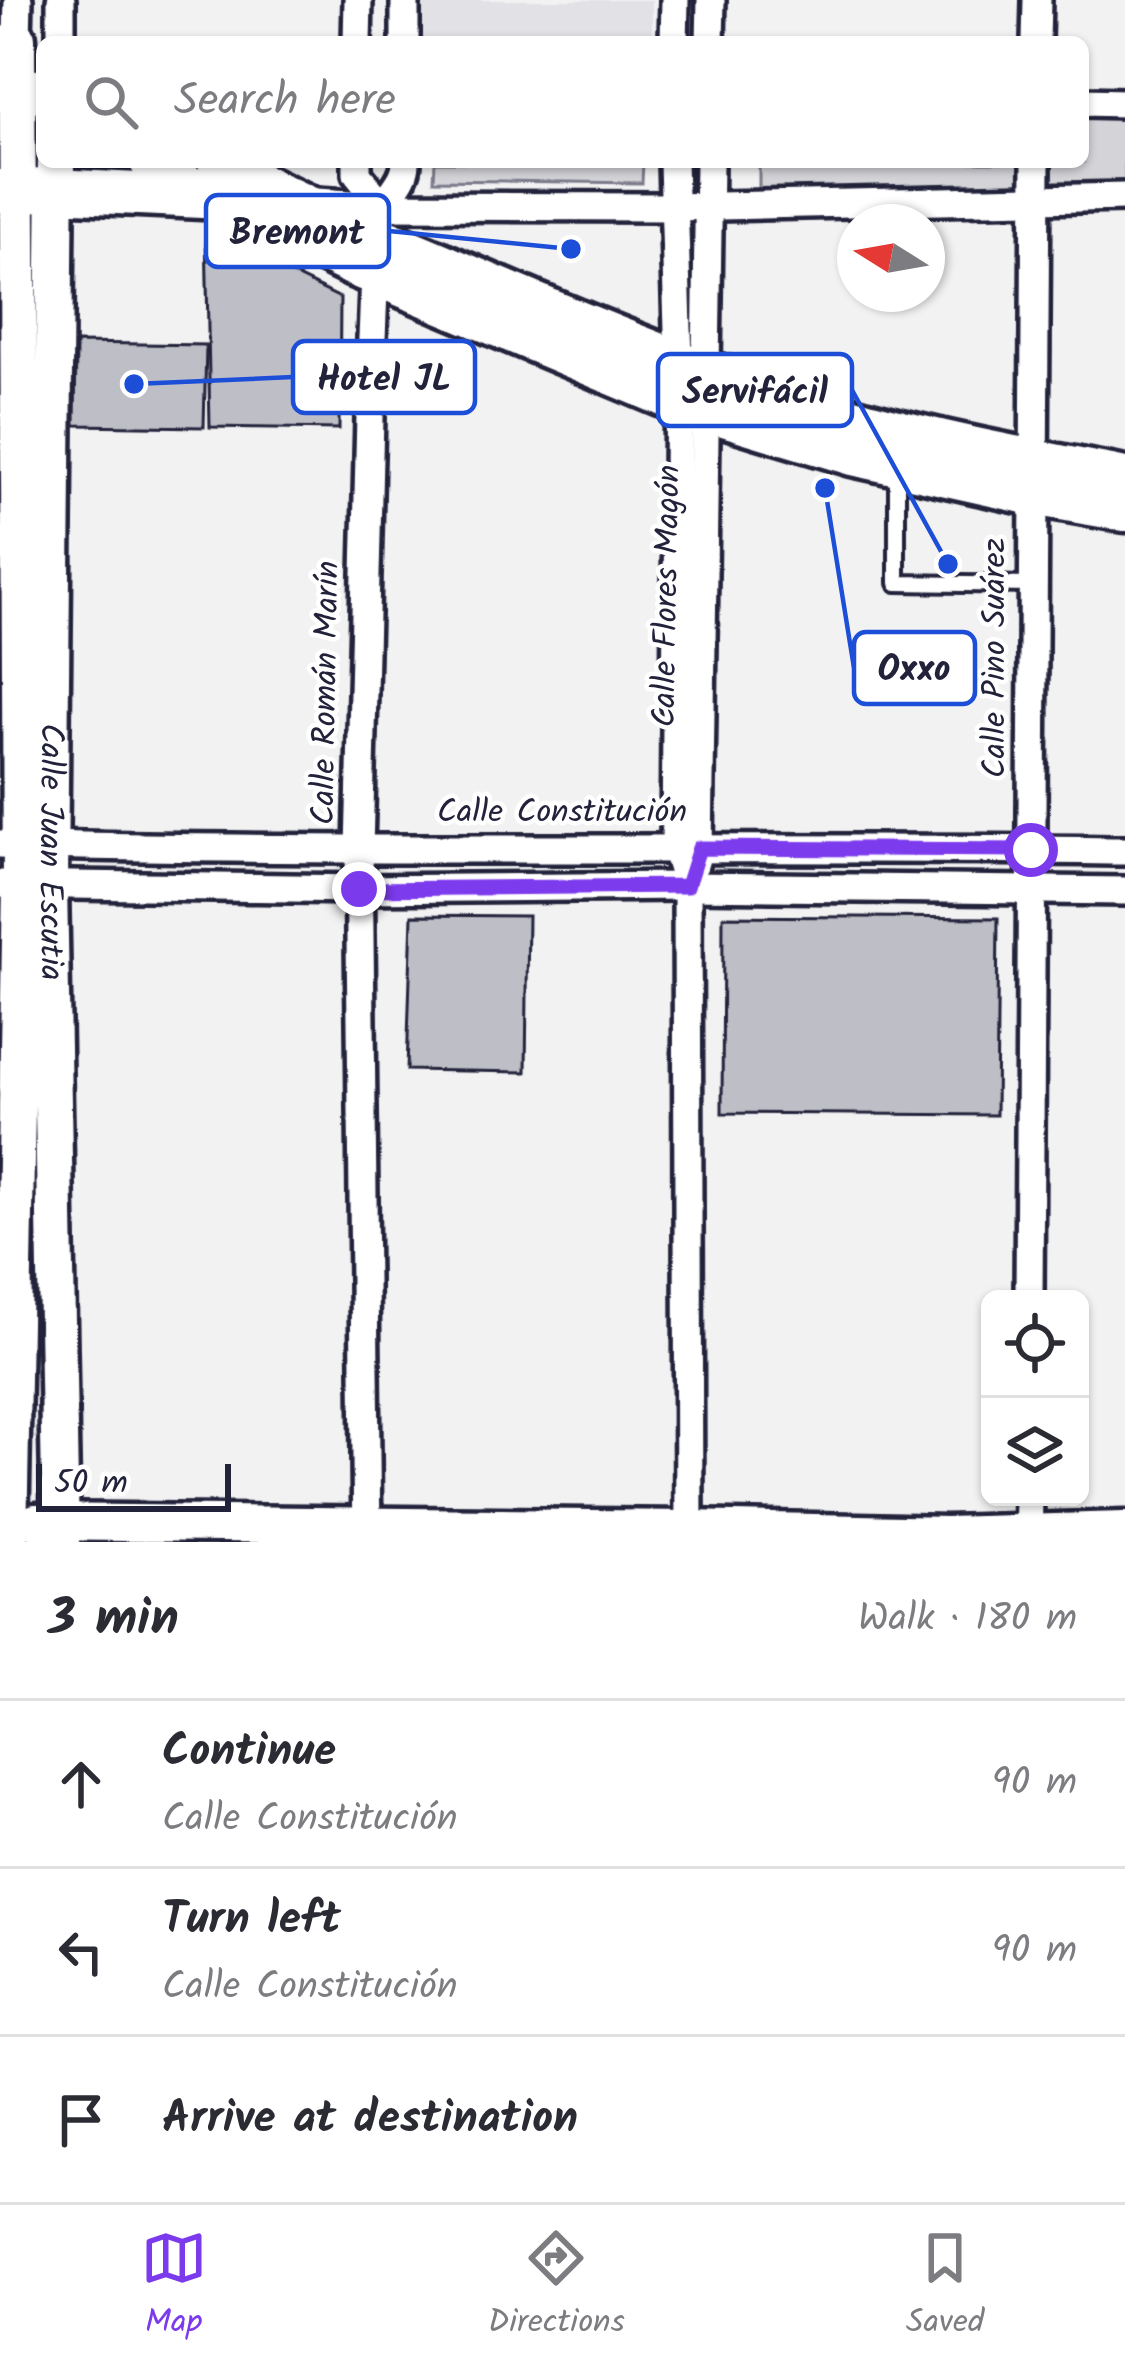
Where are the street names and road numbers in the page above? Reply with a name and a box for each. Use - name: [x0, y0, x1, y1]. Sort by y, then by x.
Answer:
- street label: Calle Flores Magón: [639, 464, 697, 728]
- street label: Calle Pino Suárez: [970, 538, 1023, 778]
- street label: Calle Román Marín: [298, 560, 356, 826]
- street label: Calle Juan Escutia: [22, 723, 77, 981]
- street label: Calle Constitución: [437, 787, 687, 840]

